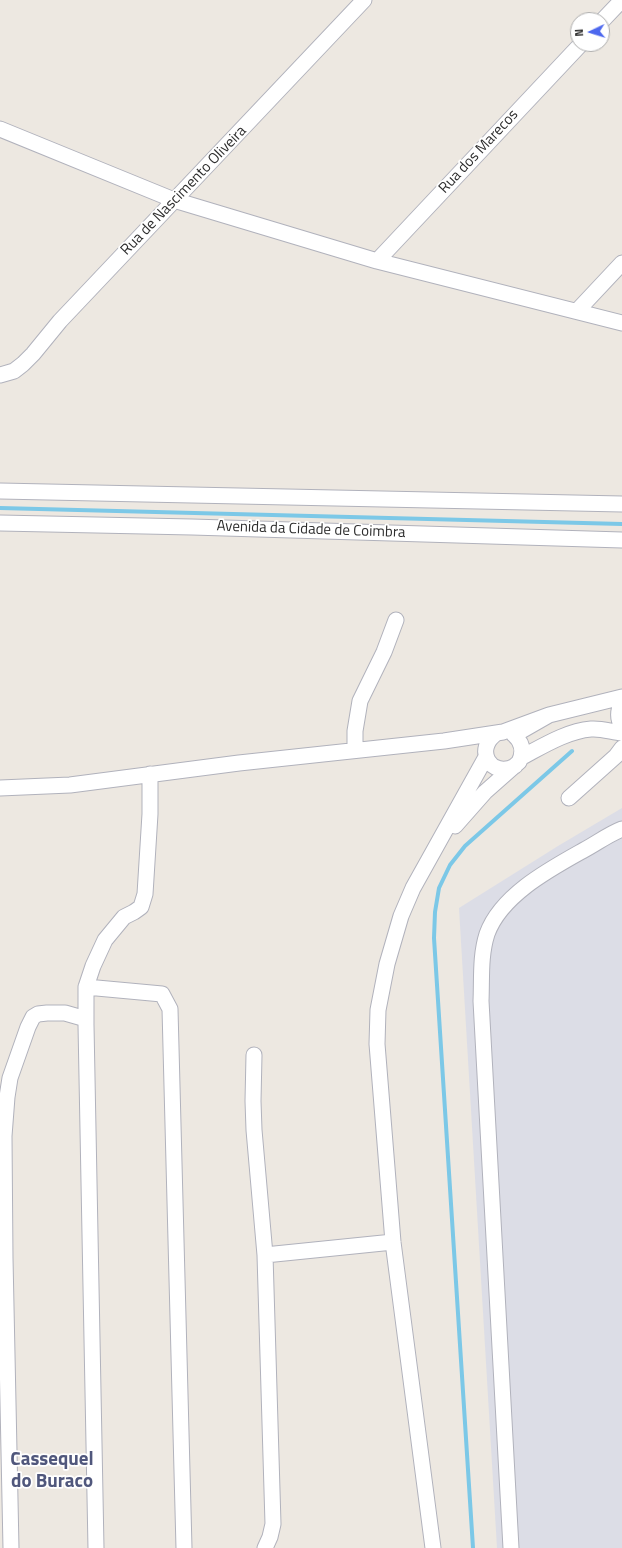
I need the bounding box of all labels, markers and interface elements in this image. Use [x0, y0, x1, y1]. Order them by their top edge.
north arrow [570, 12, 610, 52]
text: N [571, 28, 587, 37]
street label: Rua dos Marecos [436, 106, 522, 198]
street label: Rua de Nascimento Oliveira [117, 122, 251, 260]
street label: Avenida da Cidade de Coimbra [216, 518, 406, 542]
district label: Cassequel do Buraco [10, 1449, 94, 1493]

